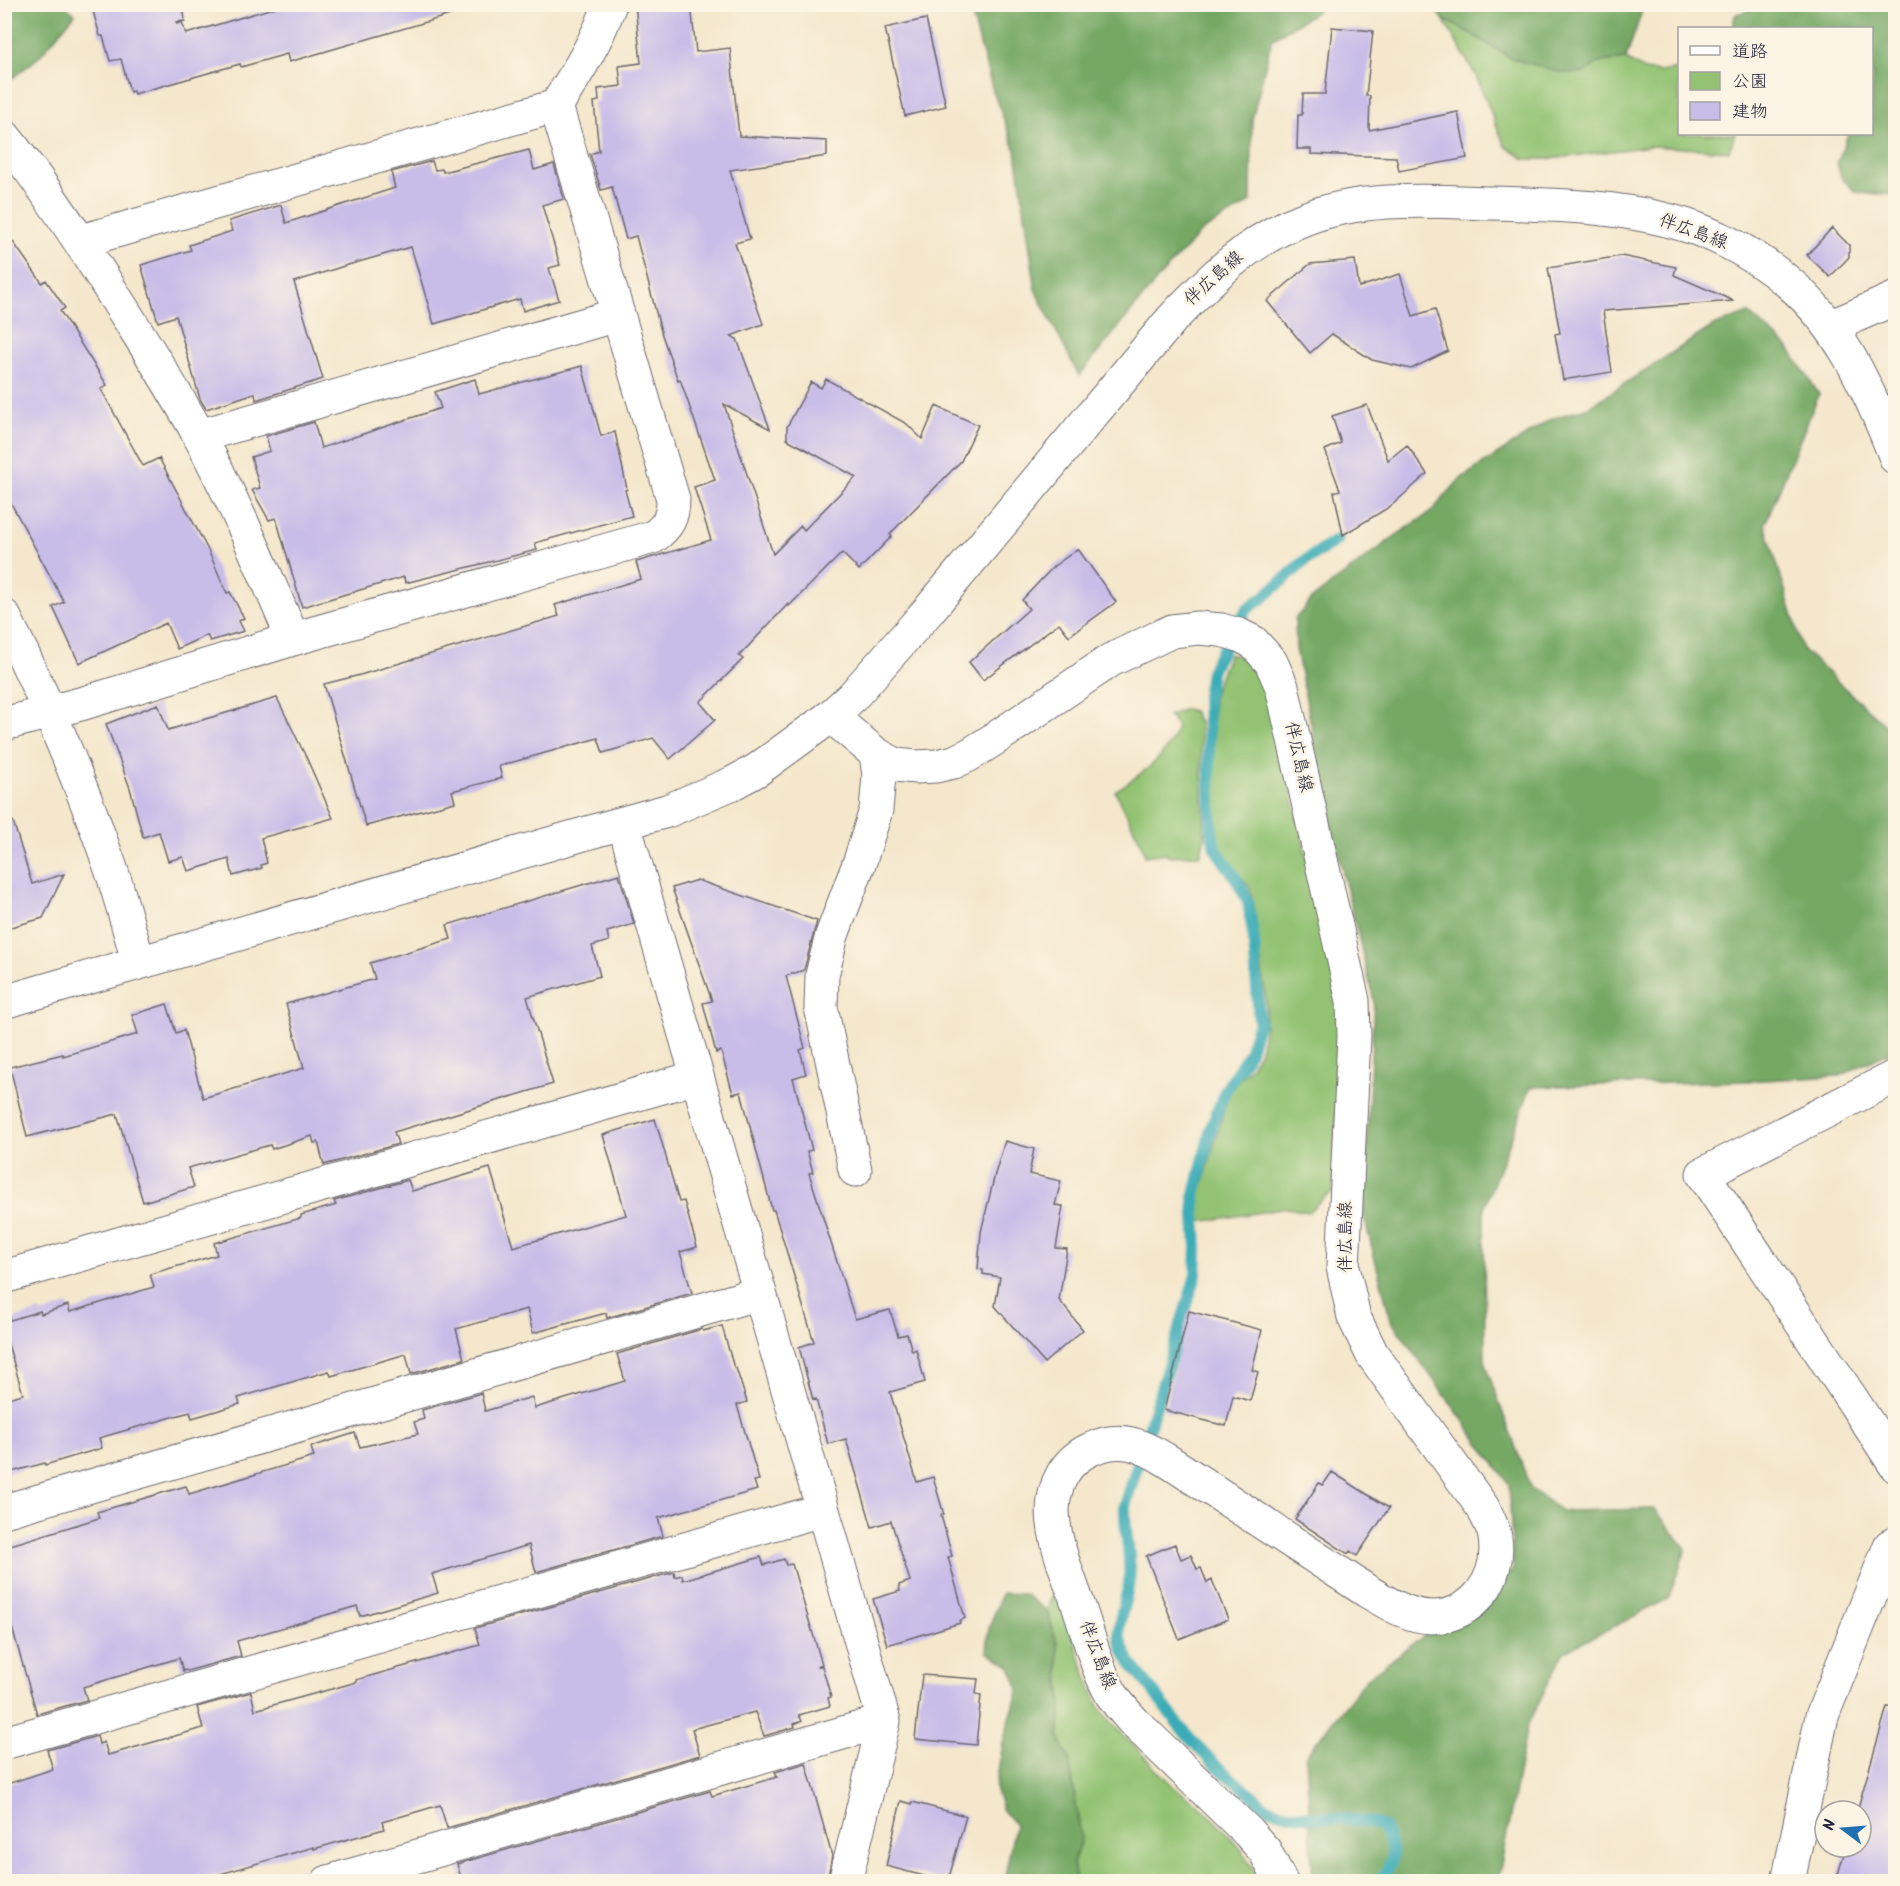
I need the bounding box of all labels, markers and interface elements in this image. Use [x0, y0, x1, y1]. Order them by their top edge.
legend [1678, 27, 1873, 135]
text: 道路 [1732, 38, 1768, 67]
text: 公園 [1732, 68, 1768, 97]
text: 建物 [1732, 98, 1768, 127]
street label: 伴広島線 [1654, 206, 1732, 258]
street label: 伴広島線 [1178, 244, 1250, 314]
street label: 伴広島線 [1276, 719, 1320, 795]
street label: 伴広島線 [1332, 1201, 1361, 1273]
street label: 伴広島線 [1071, 1616, 1123, 1694]
north arrow [1813, 1799, 1873, 1859]
text: N [1817, 1817, 1843, 1834]

